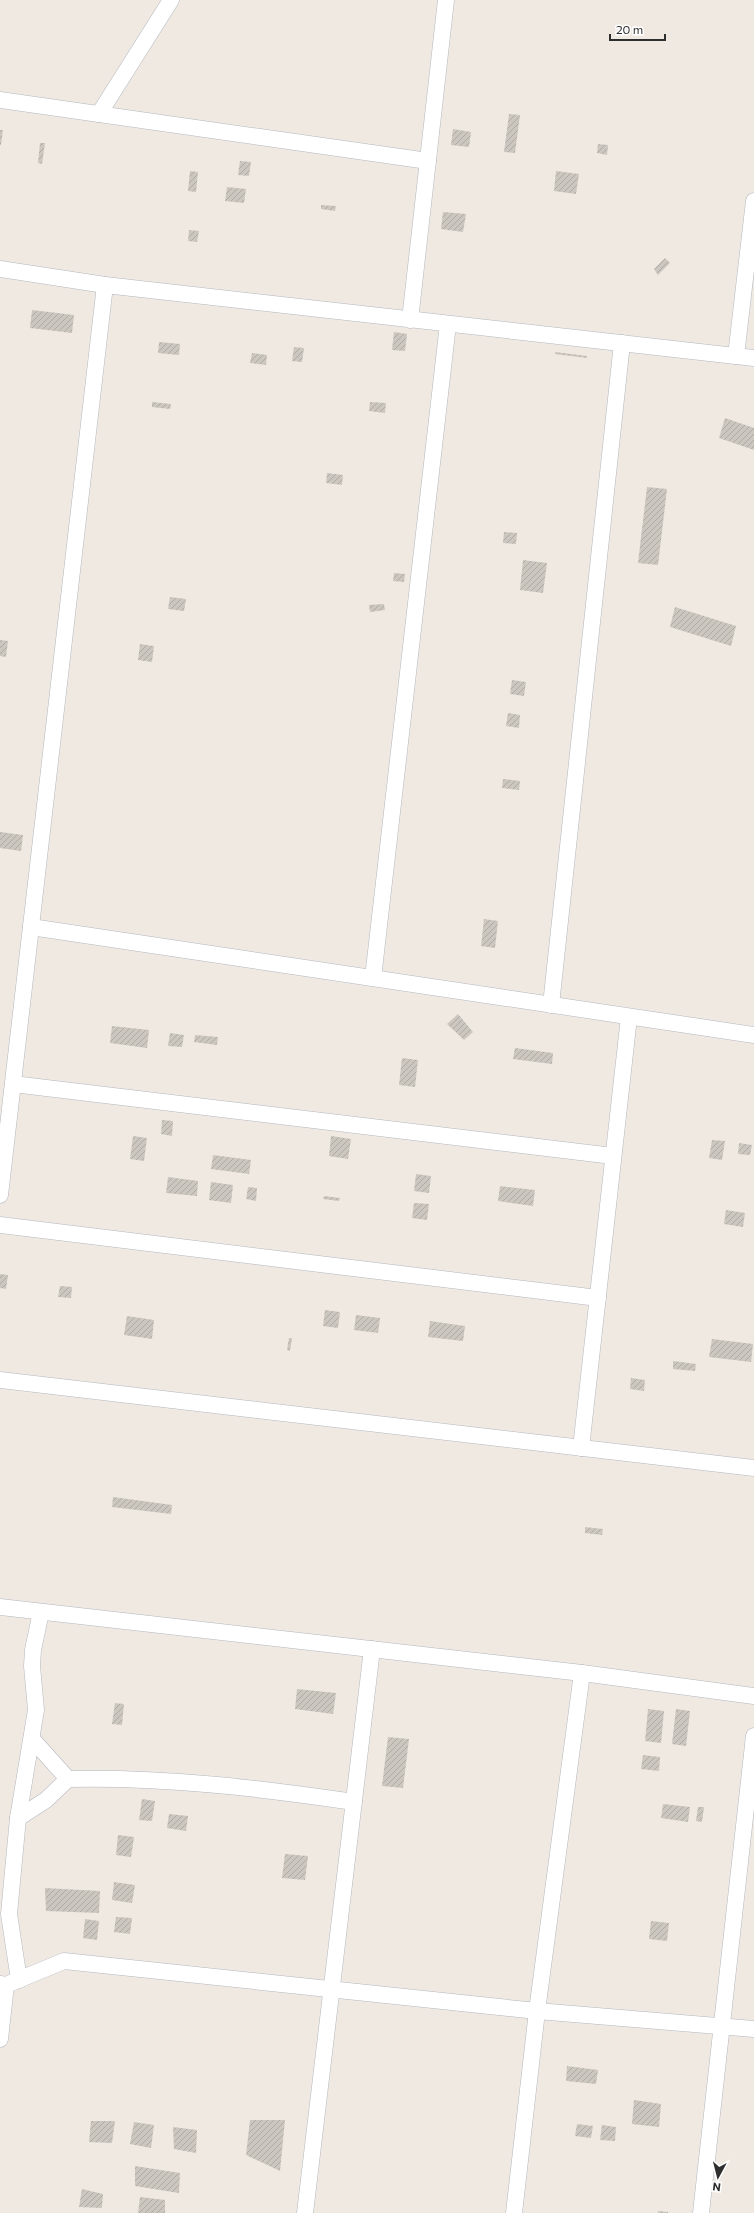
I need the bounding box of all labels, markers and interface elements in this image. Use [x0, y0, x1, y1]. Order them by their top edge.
scale bar [610, 16, 665, 42]
text: 20 m [616, 22, 643, 36]
north arrow [698, 2157, 738, 2197]
text: N [712, 2180, 722, 2194]

